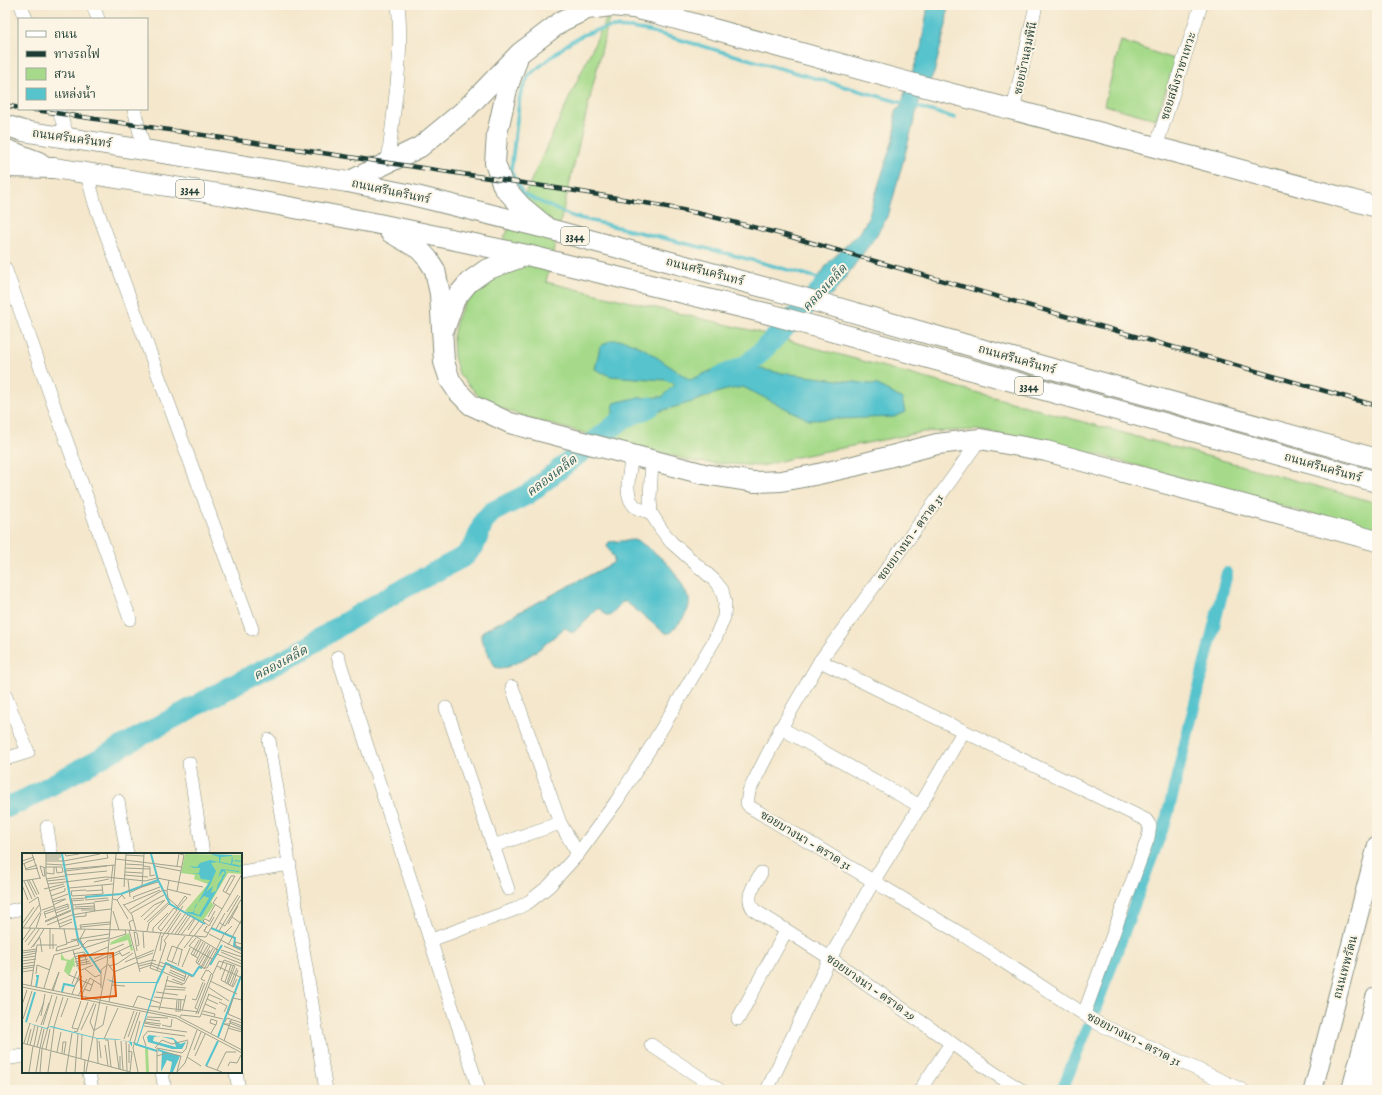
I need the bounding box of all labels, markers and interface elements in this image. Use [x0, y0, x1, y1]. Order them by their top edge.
legend [18, 18, 148, 110]
street label: ซอยบ้านลุมพินี [1010, 20, 1041, 96]
text: ถนน [54, 27, 77, 42]
street label: ซอยสมิงราชาเทวะ [1157, 30, 1200, 122]
text: ทางรถไฟ [54, 45, 100, 62]
text: สวน [54, 67, 76, 82]
text: แหล่งน้ำ [54, 85, 96, 102]
street label: ถนนศรีนครินทร์ [31, 125, 113, 152]
street label: ถนนศรีนครินทร์ [350, 176, 432, 207]
road number: 3344 [176, 180, 204, 198]
road number: 3344 [561, 227, 589, 245]
street label: ถนนศรีนครินทร์ [664, 254, 746, 289]
water label: คลองเคล็ด [799, 260, 852, 315]
street label: ถนนศรีนครินทร์ [976, 341, 1058, 378]
road number: 3344 [1015, 377, 1043, 395]
street label: ถนนศรีนครินทร์ [1282, 449, 1364, 486]
water label: คลองเคล็ด [523, 451, 581, 501]
street label: ซอยบางนา - ตราด 31 [874, 491, 947, 584]
water label: คลองเคล็ด [251, 642, 311, 685]
street label: ซอยบางนา - ตราด 31 [757, 807, 854, 874]
inset map [22, 853, 242, 1073]
street label: ถนนเทพรัตน [1330, 934, 1361, 1001]
street label: ซอยบางนา - ตราด 29 [823, 951, 918, 1024]
street label: ซอยบางนา - ตราด 31 [1084, 1009, 1183, 1070]

